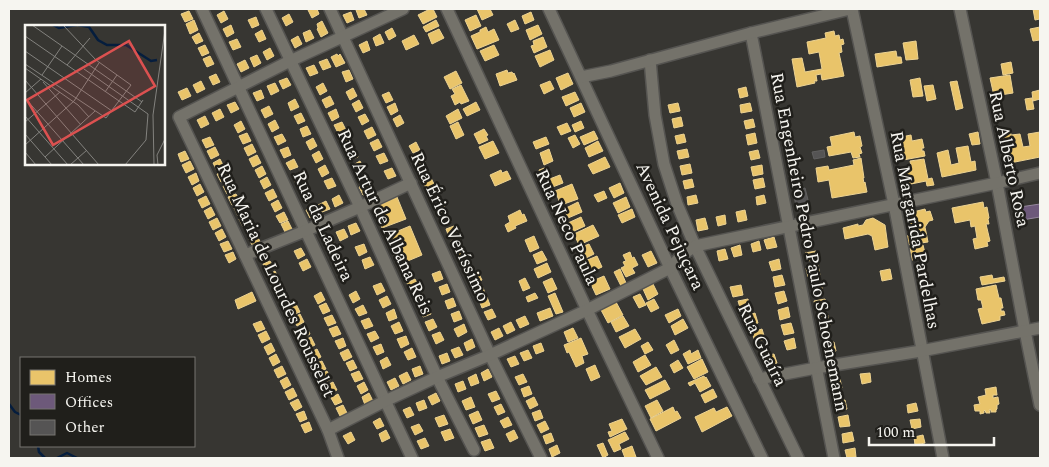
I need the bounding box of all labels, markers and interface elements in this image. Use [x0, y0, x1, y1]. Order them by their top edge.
inset map [25, 25, 165, 165]
street label: Rua Engenheiro Pedro Paulo Schoenemann [763, 70, 855, 414]
street label: Rua Alberto Rosa [981, 88, 1037, 230]
street label: Rua Artur de Albana Reis [330, 124, 440, 320]
street label: Rua Margarida Pardelhas [883, 129, 947, 331]
street label: Rua Érico Veríssimo [403, 148, 497, 306]
street label: Avenida Pejuçara [628, 157, 712, 295]
street label: Rua Maria de Lourdes Rousselet [210, 158, 342, 402]
street label: Rua Neco Paula [528, 164, 606, 290]
street label: Rua da Ladeira [286, 166, 361, 286]
street label: Rua Guaíra [730, 299, 794, 391]
legend [20, 357, 195, 447]
text: Homes [65, 366, 112, 389]
text: Offices [65, 391, 113, 414]
scale bar [869, 414, 994, 446]
text: Other [65, 416, 104, 439]
text: 100 m [876, 421, 915, 444]

